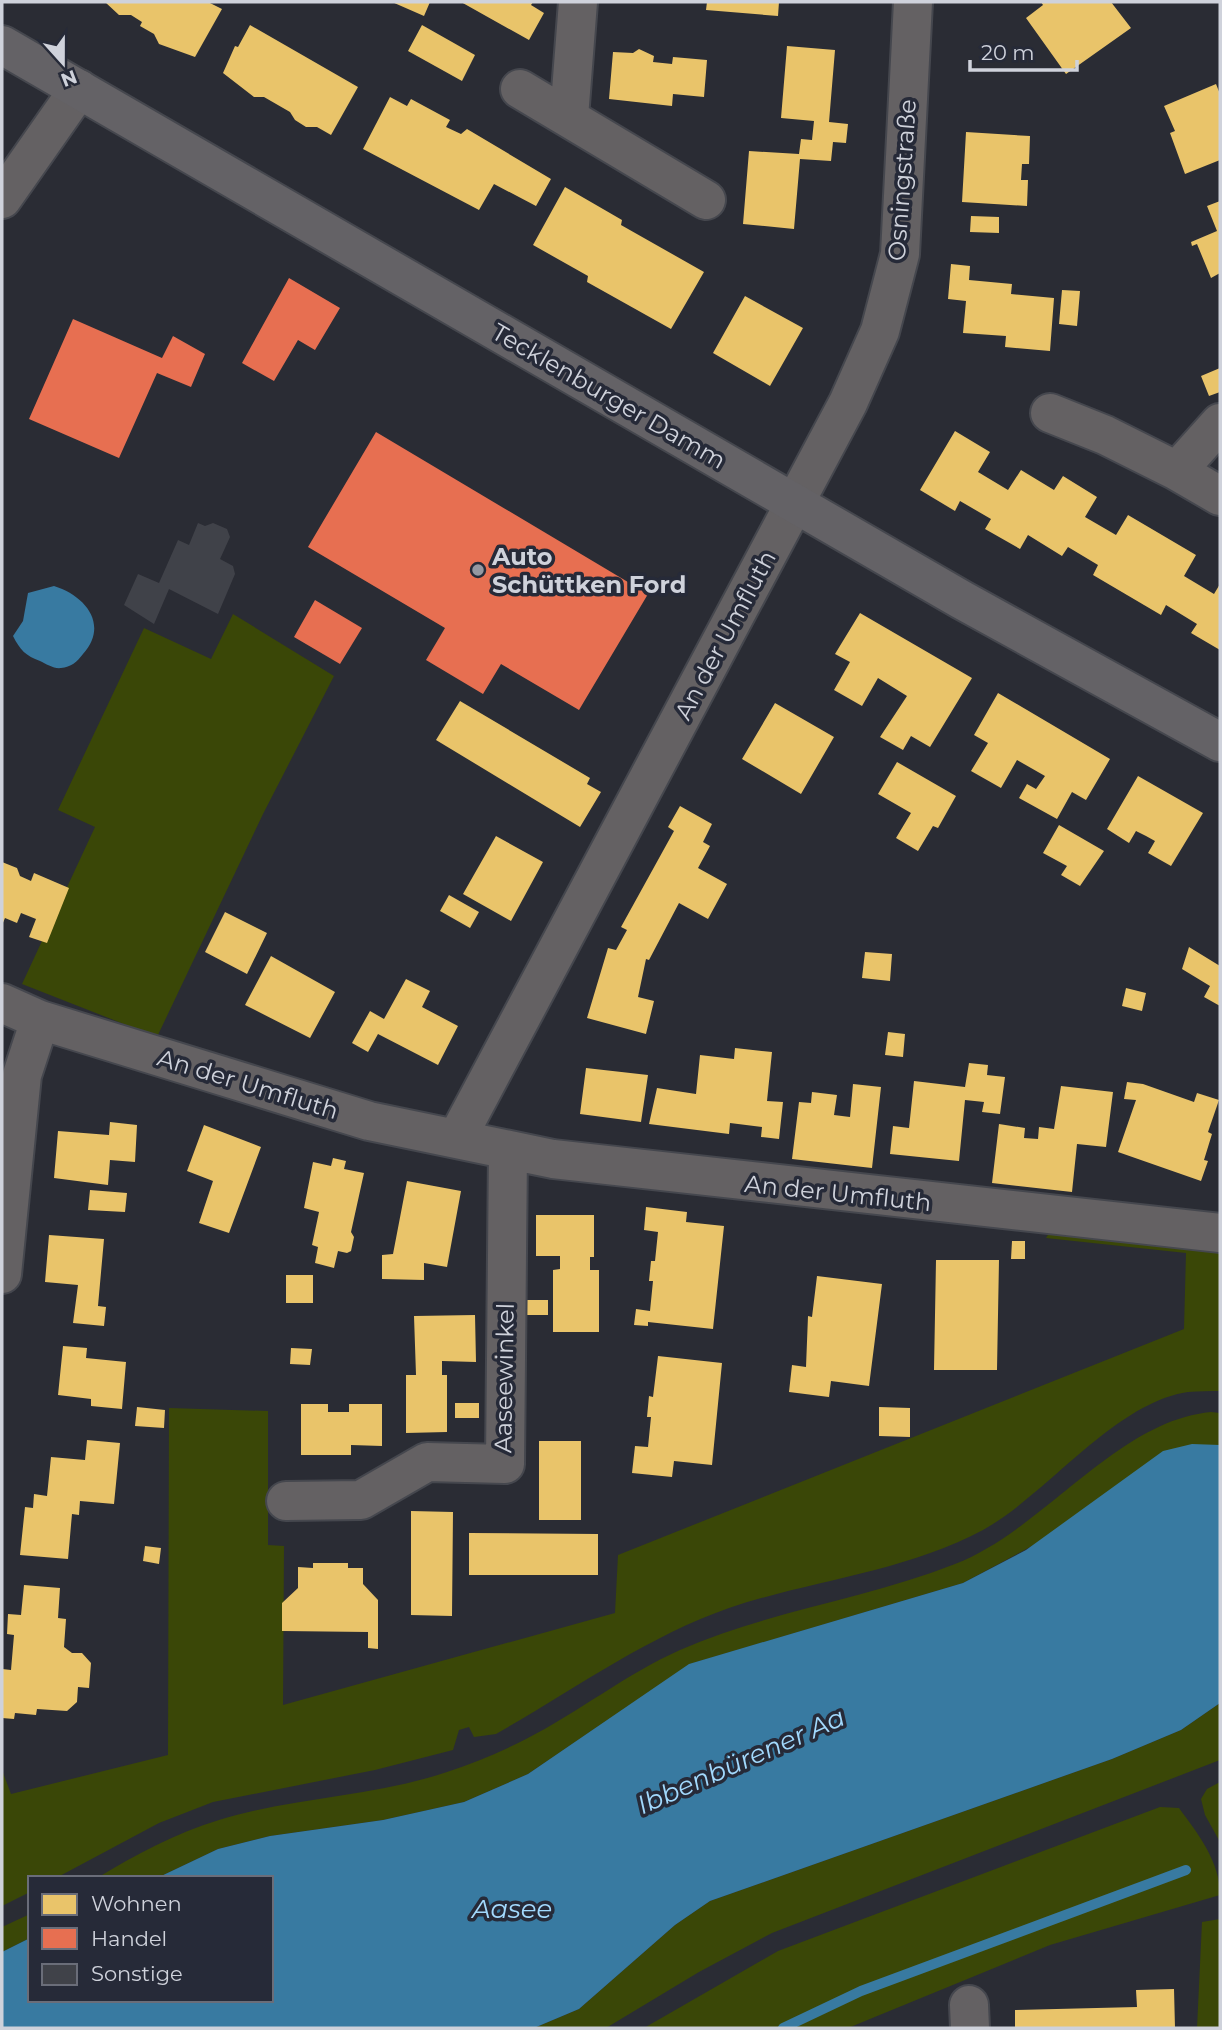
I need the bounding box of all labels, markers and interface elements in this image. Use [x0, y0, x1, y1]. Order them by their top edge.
north arrow [28, 28, 98, 98]
scale bar [970, 28, 1077, 72]
text: 20 m [981, 40, 1035, 65]
text: N [58, 65, 80, 92]
street label: Osningstraße [882, 98, 922, 262]
street label: Tecklenburger Damm [487, 317, 731, 475]
place label: Auto Schüttken Ford [491, 542, 686, 599]
street label: An der Umfluth [668, 545, 782, 725]
marker: Auto Schüttken Ford [470, 562, 486, 578]
street label: An der Umfluth [154, 1043, 342, 1125]
street label: An der Umfluth [743, 1169, 933, 1217]
street label: Aaseewinkel [488, 1303, 520, 1453]
water label: Ibbenbürener Aa [632, 1701, 850, 1821]
legend [28, 1876, 273, 2002]
text: Wohnen [91, 1891, 182, 1916]
water label: Aasee [470, 1893, 552, 1925]
text: Handel [91, 1926, 167, 1951]
text: Sonstige [91, 1961, 183, 1986]

